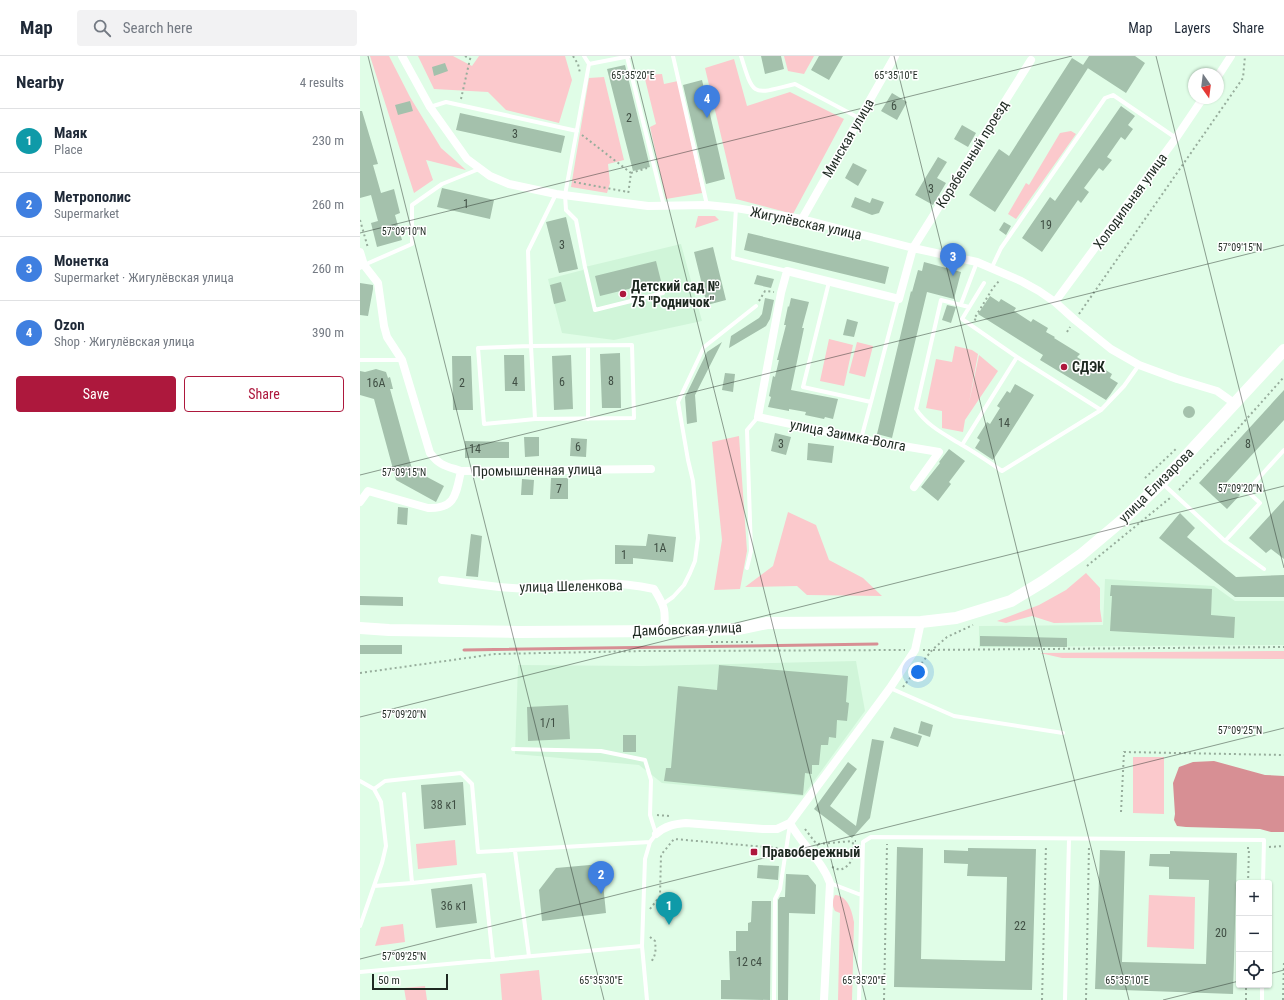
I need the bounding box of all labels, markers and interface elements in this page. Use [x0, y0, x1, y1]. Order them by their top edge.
search box [77, 10, 357, 46]
text: Map [20, 16, 53, 39]
icon: search [91, 17, 113, 39]
text: Search here [123, 19, 193, 37]
text: Map [1128, 20, 1152, 36]
text: Layers [1174, 20, 1211, 36]
text: Share [1233, 20, 1264, 36]
north arrow [1188, 68, 1224, 104]
text: 65°35'20"E [611, 70, 655, 81]
text: 65°35'10"E [874, 70, 918, 81]
text: Nearby [16, 72, 64, 92]
text: 4 results [300, 75, 344, 90]
pin: 4 [694, 85, 720, 118]
street label: Минская улица [819, 96, 877, 180]
street label: Корабельный проезд [932, 97, 1012, 211]
house number: 6 [891, 99, 897, 113]
house number: 2 [626, 111, 632, 125]
text: Маяк [54, 124, 87, 142]
house number: 3 [512, 127, 518, 141]
text: 1 [26, 133, 32, 148]
text: 230 m [312, 133, 344, 148]
text: Place [54, 142, 83, 157]
street label: Холодильная улица [1090, 150, 1170, 252]
house number: 3 [928, 182, 934, 196]
text: Метрополис [54, 188, 131, 206]
text: 2 [26, 197, 32, 212]
text: 260 m [312, 197, 344, 212]
house number: 1 [463, 197, 469, 211]
street label: Жигулёвская улица [749, 203, 863, 243]
text: Supermarket [54, 206, 119, 221]
house number: 19 [1040, 218, 1052, 232]
text: 57°09'10"N [382, 226, 426, 237]
house number: 3 [559, 238, 565, 252]
text: 57°09'15"N [1218, 242, 1262, 253]
pin: 3 [940, 243, 966, 276]
text: Монетка [54, 252, 109, 270]
text: 3 [26, 261, 32, 276]
text: 260 m [312, 261, 344, 276]
text: Supermarket · Жигулёвская улица [54, 270, 234, 285]
place label: Детский сад № 75 "Родничок" [631, 278, 720, 310]
marker: Детский сад № 75 "Родничок" [618, 289, 628, 299]
text: Ozon [54, 316, 85, 334]
text: 4 [26, 325, 32, 340]
text: 390 m [312, 325, 344, 340]
text: Shop · Жигулёвская улица [54, 334, 194, 349]
place label: СДЭК [1072, 359, 1105, 375]
marker: СДЭК [1059, 362, 1069, 372]
house number: 8 [608, 374, 614, 388]
house number: 4 [512, 375, 518, 389]
house number: 6 [559, 375, 565, 389]
button: Save [16, 376, 176, 412]
button: Share [184, 376, 344, 412]
house number: 16А [367, 376, 385, 390]
house number: 2 [459, 376, 465, 390]
street label: улица Заимка-Волга [789, 416, 907, 454]
house number: 14 [998, 416, 1010, 430]
house number: 3 [778, 437, 784, 451]
house number: 8 [1245, 437, 1251, 451]
house number: 6 [575, 440, 581, 454]
house number: 14 [469, 442, 481, 456]
street label: улица Елизарова [1115, 444, 1197, 526]
street label: Промышленная улица [472, 461, 602, 479]
text: 57°09'15"N [382, 467, 426, 478]
house number: 7 [556, 482, 562, 496]
text: 57°09'20"N [1218, 483, 1262, 494]
house number: 1А [654, 541, 667, 555]
house number: 1 [621, 548, 627, 562]
street label: улица Шеленкова [519, 577, 623, 595]
street label: Дамбовская улица [632, 619, 742, 639]
your location [908, 662, 928, 682]
text: 57°09'20"N [382, 709, 426, 720]
house number: 1/1 [540, 716, 556, 730]
text: 57°09'25"N [1218, 725, 1262, 736]
house number: 38 к1 [431, 798, 457, 812]
place label: Правобережный [762, 844, 860, 860]
marker: Правобережный [749, 847, 759, 857]
pin: 2 [588, 861, 614, 894]
map controls [1236, 880, 1272, 988]
button: + [1236, 880, 1272, 916]
pin: 1 [656, 892, 682, 925]
house number: 36 к1 [441, 899, 467, 913]
button: − [1236, 916, 1272, 952]
house number: 22 [1014, 919, 1026, 933]
house number: 20 [1215, 926, 1227, 940]
text: 57°09'25"N [382, 951, 426, 962]
button: locate [1236, 952, 1272, 988]
house number: 12 с4 [736, 955, 762, 969]
scale bar [372, 972, 448, 991]
text: 50 m [378, 974, 400, 987]
text: 65°35'30"E [579, 975, 623, 986]
text: 65°35'20"E [842, 975, 886, 986]
text: 65°35'10"E [1105, 975, 1149, 986]

